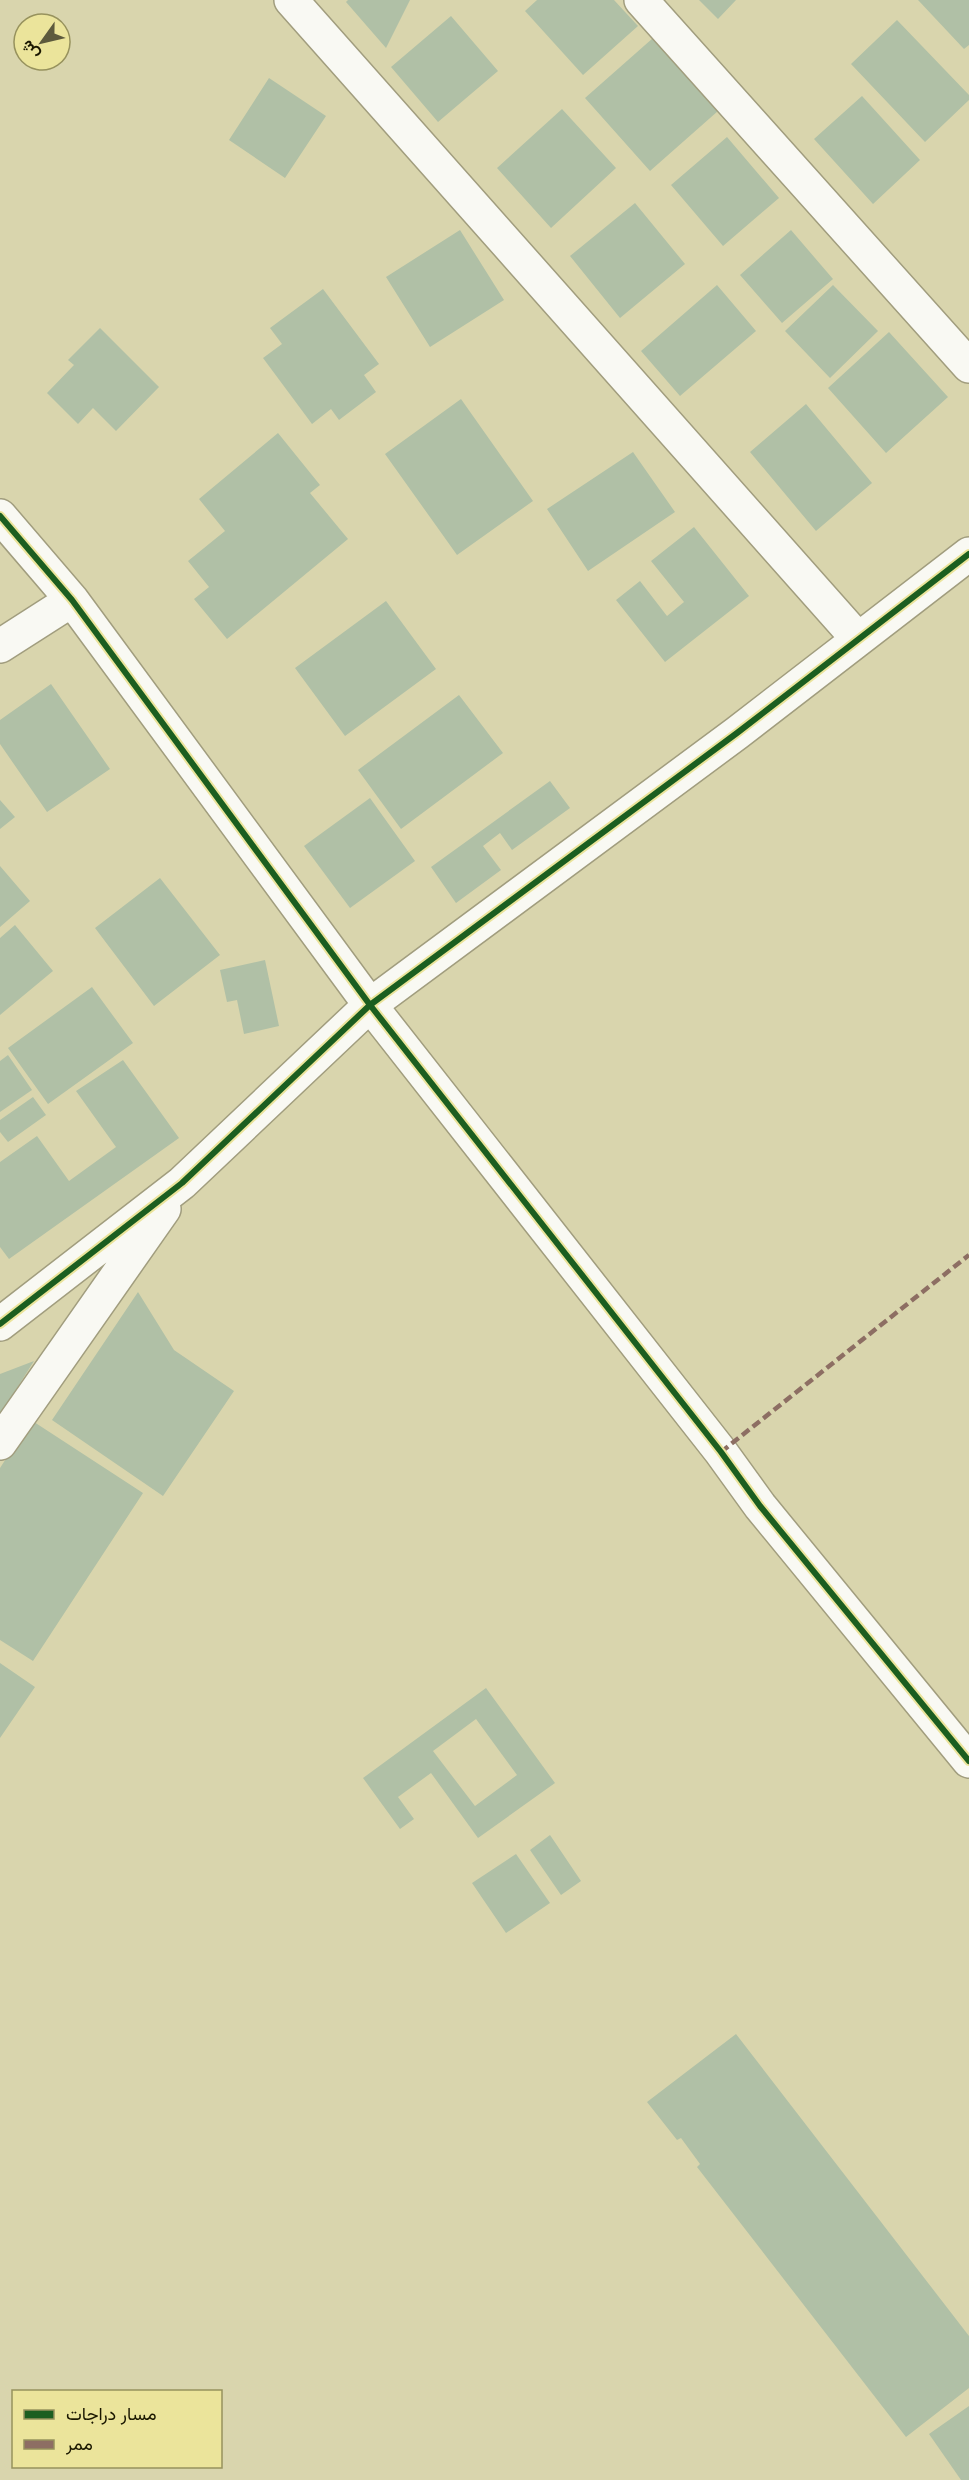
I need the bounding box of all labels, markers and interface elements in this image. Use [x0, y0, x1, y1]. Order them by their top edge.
north arrow [12, 12, 72, 72]
text: ش [17, 37, 43, 63]
legend [12, 2390, 222, 2468]
text: مسار دراجات [66, 2403, 157, 2425]
text: ممر [65, 2433, 93, 2455]

